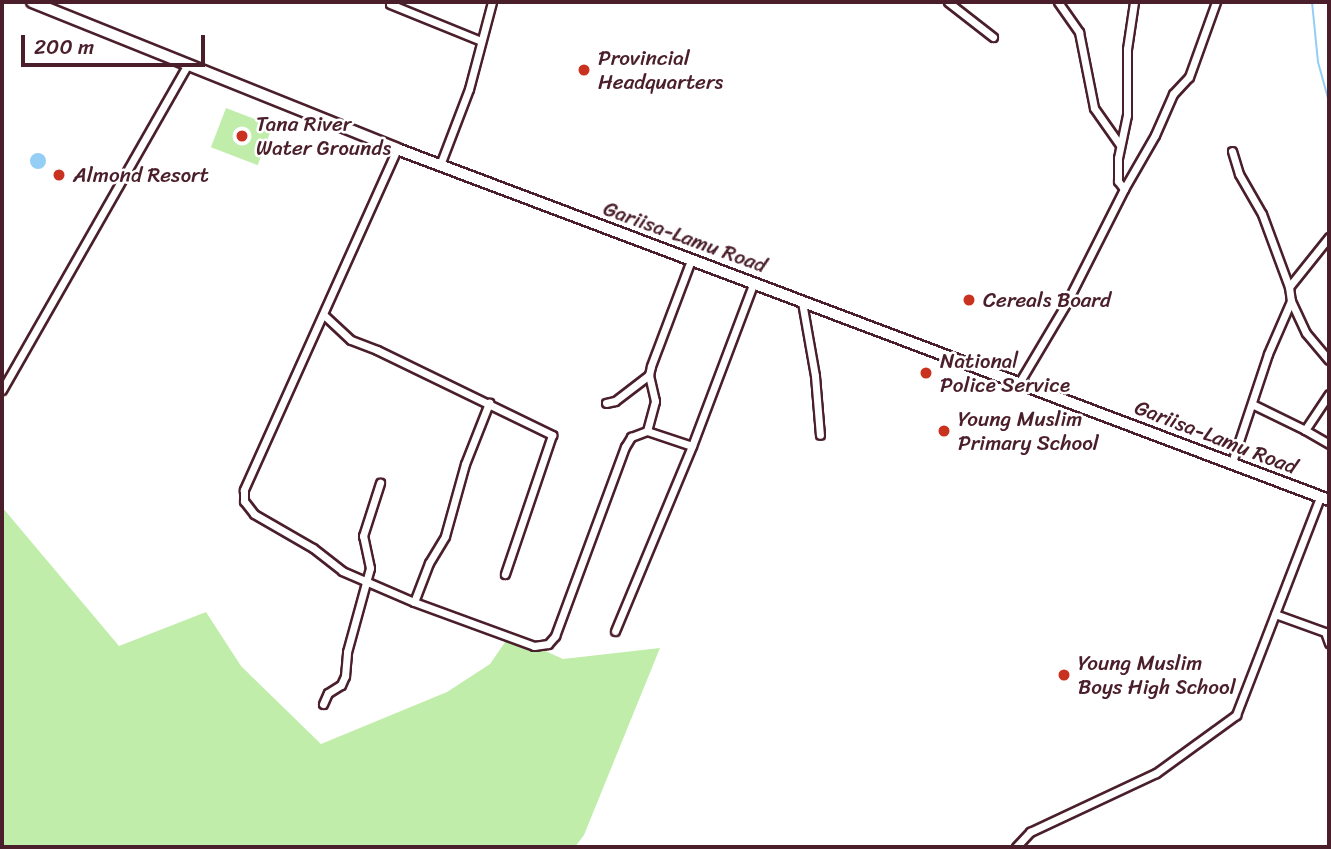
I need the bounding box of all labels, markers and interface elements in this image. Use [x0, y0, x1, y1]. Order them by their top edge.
scale bar [24, 21, 208, 65]
text: 200 m [34, 28, 94, 66]
place label: Provincial Headquarters [598, 45, 723, 95]
marker: Provincial Headquarters [576, 62, 592, 78]
place label: Tana River Water Grounds [256, 111, 392, 161]
marker: Tana River Water Grounds [234, 128, 250, 144]
place label: Almond Resort [73, 162, 208, 188]
marker: Almond Resort [51, 167, 67, 183]
street label: Gariisa-Lamu Road [600, 196, 770, 278]
place label: Cereals Board [983, 287, 1111, 313]
marker: Cereals Board [961, 292, 977, 308]
place label: National Police Service [940, 348, 1070, 398]
marker: National Police Service [918, 365, 934, 381]
street label: Gariisa-Lamu Road [1131, 394, 1301, 480]
place label: Young Muslim Primary School [958, 406, 1099, 456]
marker: Young Muslim Primary School [936, 423, 952, 439]
place label: Young Muslim Boys High School [1078, 650, 1238, 700]
marker: Young Muslim Boys High School [1056, 667, 1072, 683]

